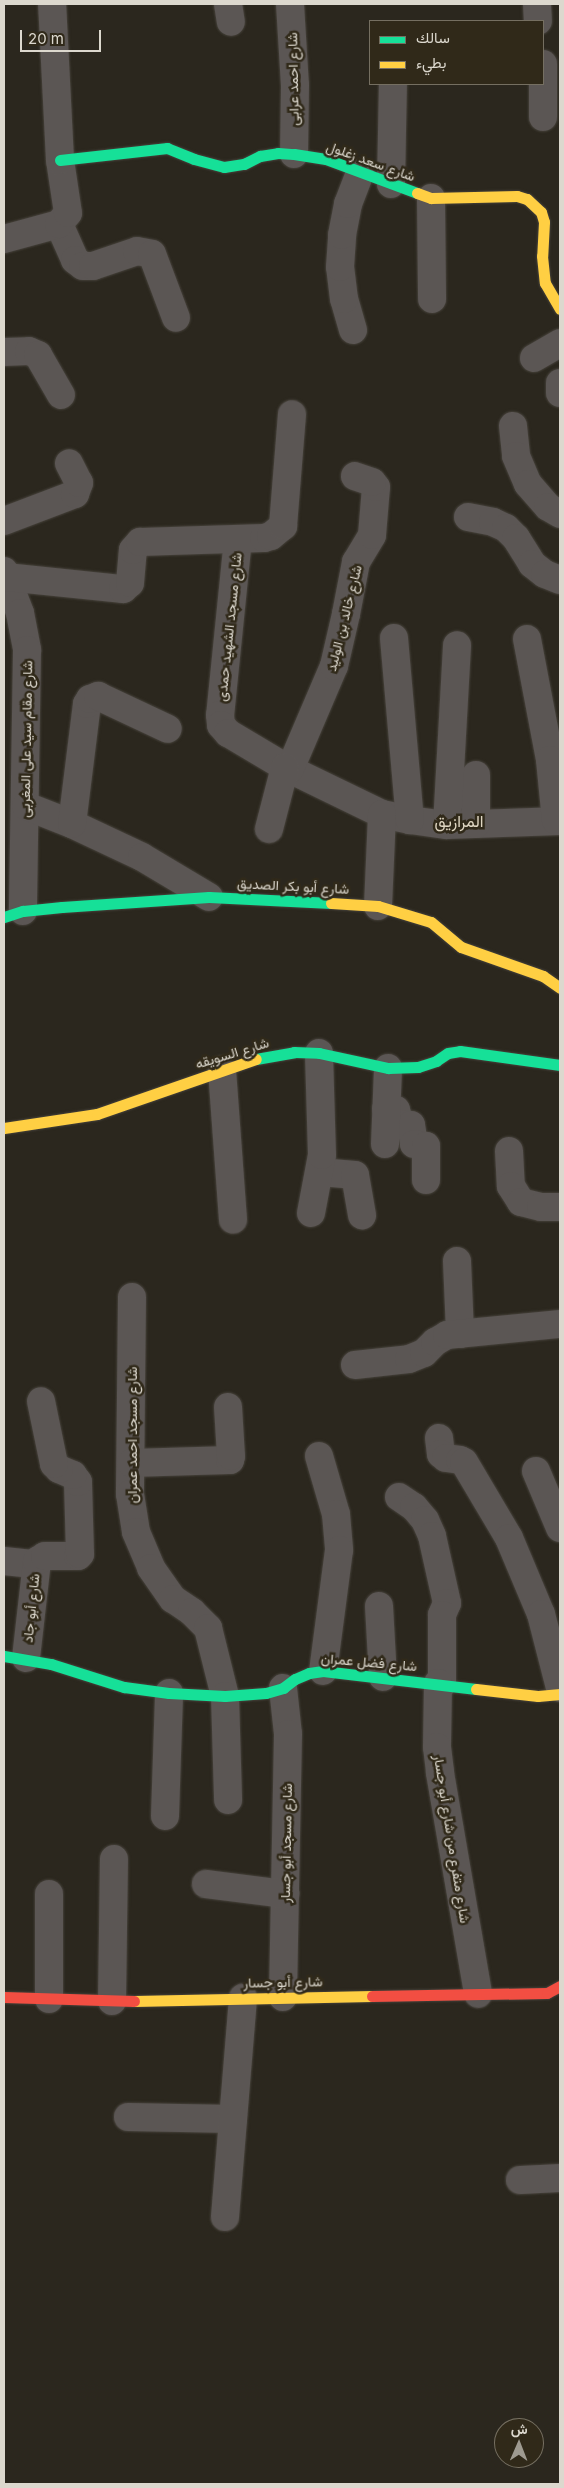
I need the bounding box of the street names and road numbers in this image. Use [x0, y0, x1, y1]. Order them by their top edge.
street label: شارع احمد عرابى [284, 32, 302, 126]
street label: شارع سعد زغلول [324, 137, 418, 185]
street label: شارع مسجد الشهيد حمدى [213, 552, 245, 702]
street label: شارع خالد بن الوليد [323, 563, 365, 673]
street label: شارع مقام سيد على المغربى [16, 660, 36, 818]
street label: شارع أبو بكر الصديق [237, 875, 349, 897]
street label: شارع السويقه [193, 1034, 271, 1072]
street label: شارع مسجد احمد عمران [124, 1367, 140, 1503]
street label: شارع أبو جاد [19, 1573, 43, 1643]
street label: شارع فضل عمران [320, 1649, 418, 1675]
street label: شارع متفرع من شارع أبو جسار [430, 1754, 474, 1924]
street label: شارع مسجد أبو جسار [277, 1783, 295, 1903]
street label: شارع أبو جسار [243, 1973, 323, 1991]

